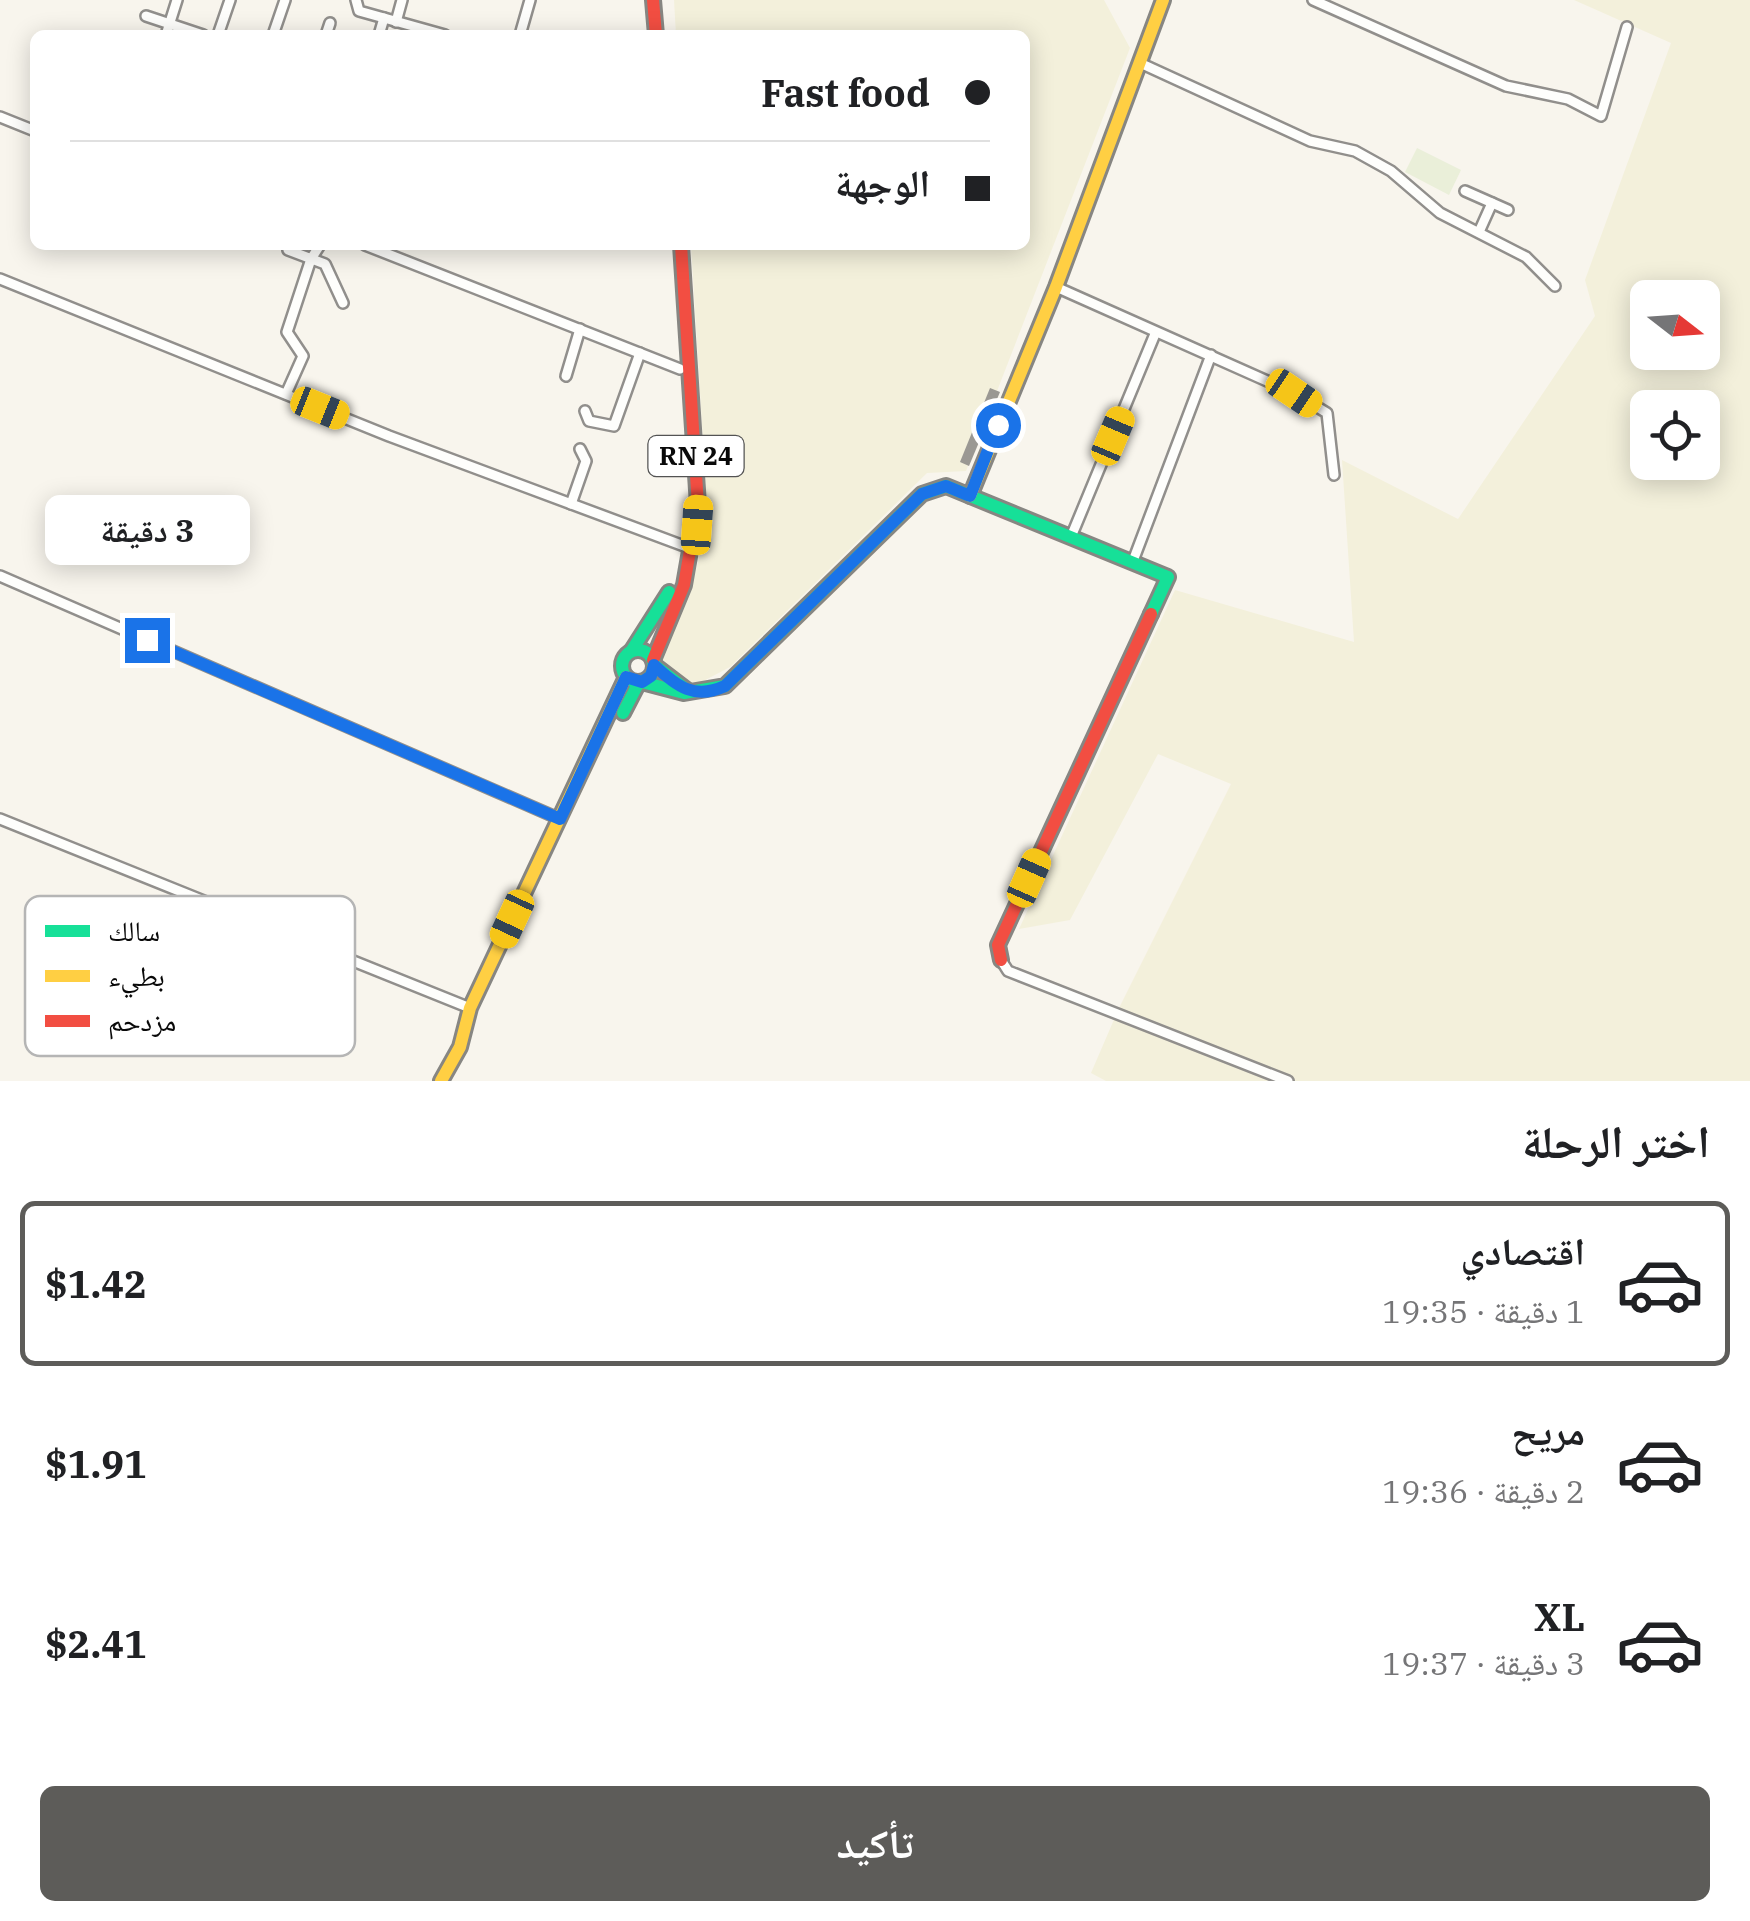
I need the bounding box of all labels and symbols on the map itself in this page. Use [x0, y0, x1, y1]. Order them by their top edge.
north arrow [1630, 280, 1720, 370]
car [1261, 364, 1327, 422]
car [287, 383, 353, 433]
route start [976, 403, 1021, 448]
car [1087, 403, 1139, 469]
road number: RN 24 [648, 436, 744, 476]
car [680, 494, 714, 556]
callout: 3 دقيقة [44, 495, 250, 565]
route end [125, 618, 170, 663]
car [1003, 844, 1055, 912]
car [486, 885, 538, 953]
legend [25, 896, 355, 1056]
text: سالك [108, 912, 160, 949]
text: بطيء [108, 957, 165, 999]
text: مزدحم [108, 1002, 176, 1040]

